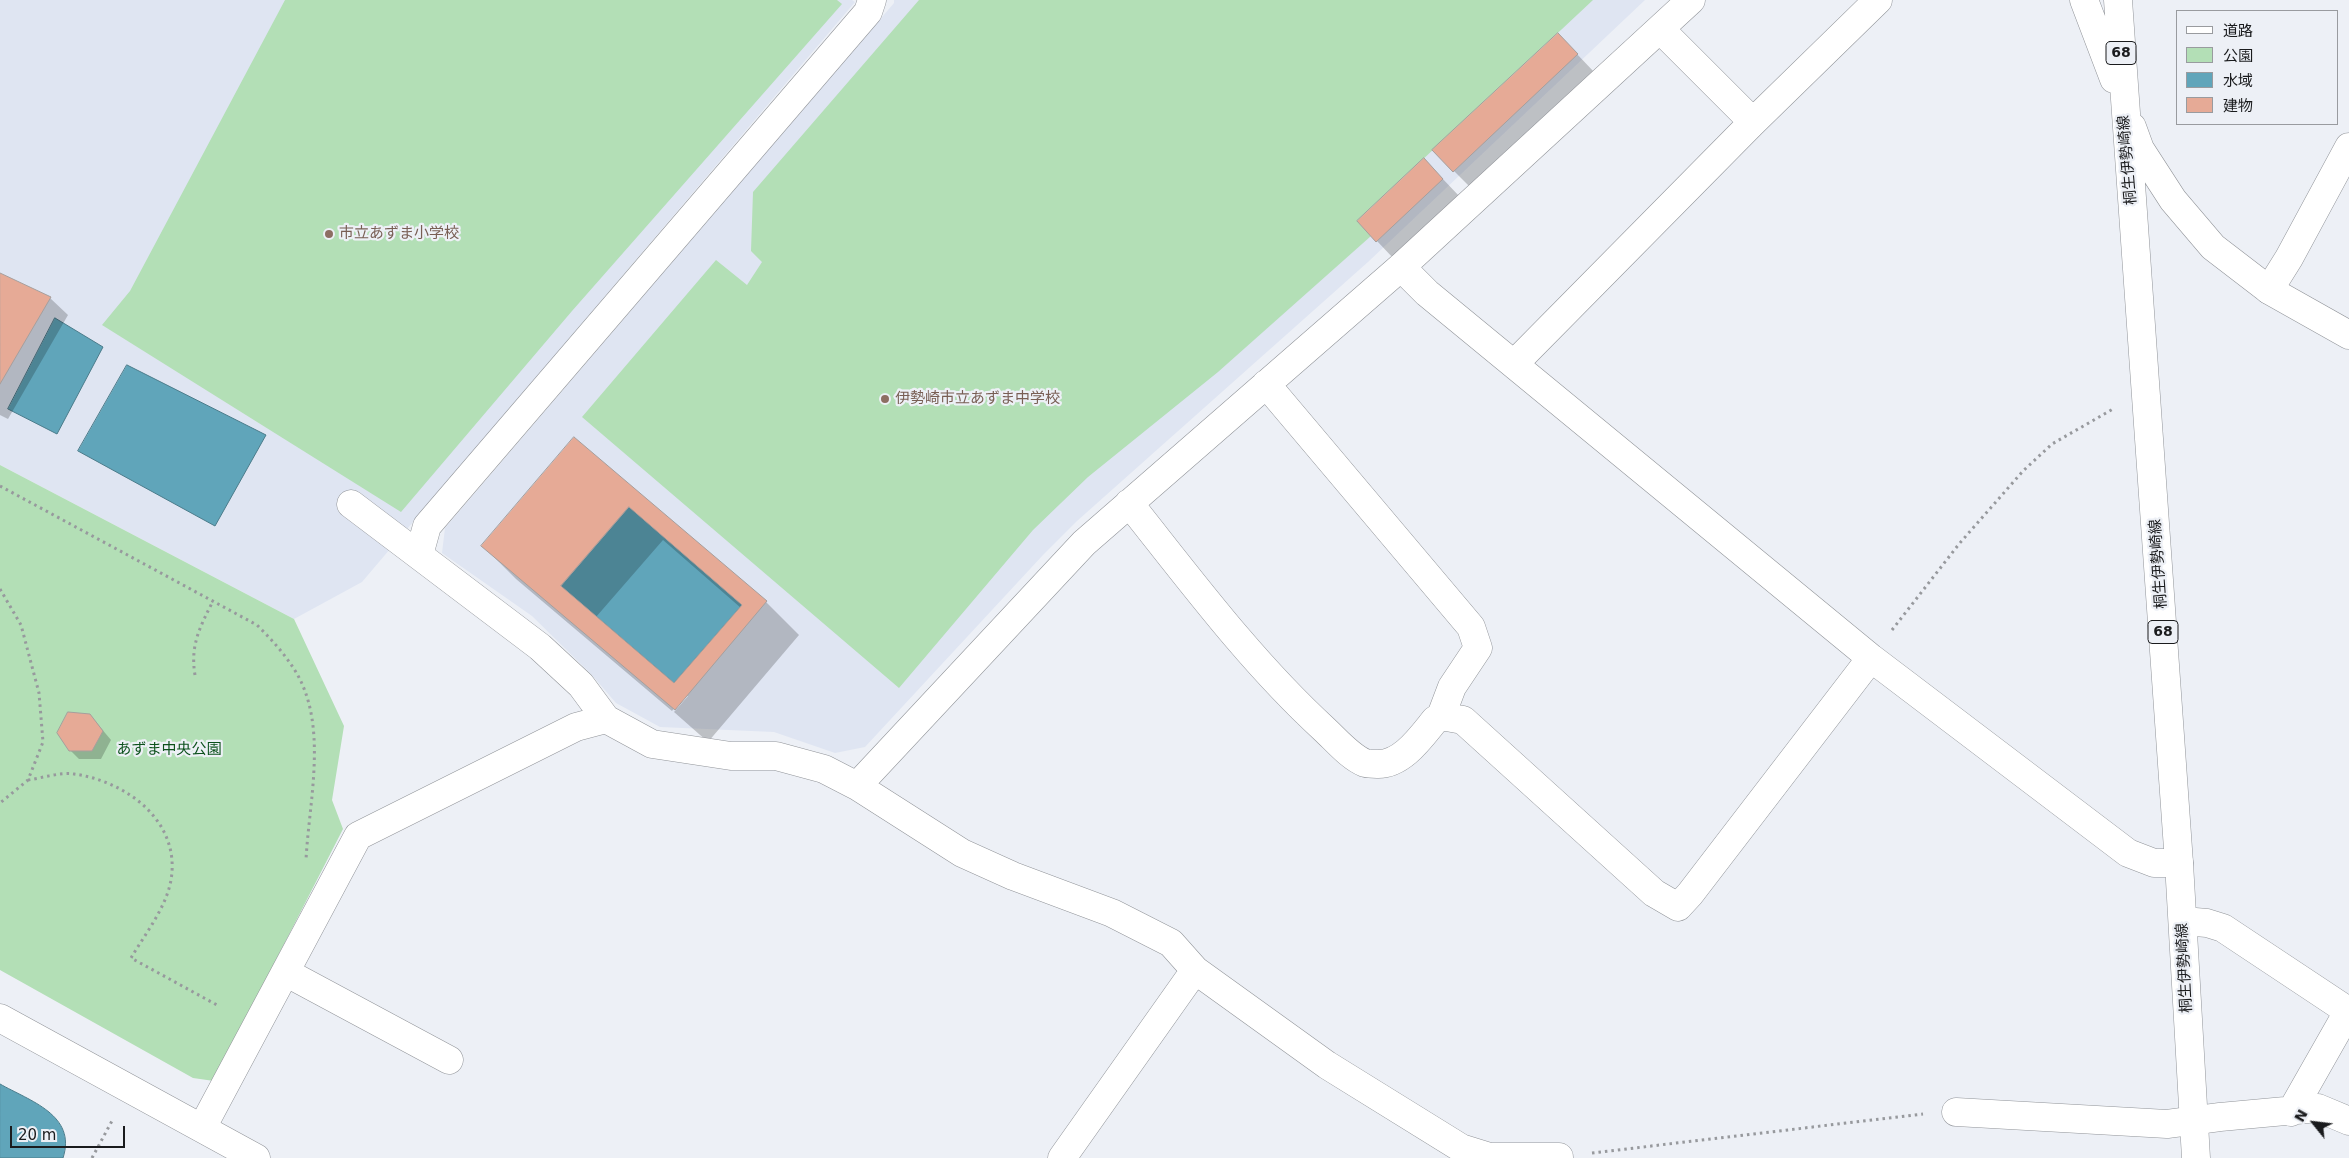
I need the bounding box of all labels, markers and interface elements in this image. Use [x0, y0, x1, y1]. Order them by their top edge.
legend [2176, 10, 2339, 125]
text: 道路 [2223, 22, 2253, 40]
road number: 68 [2106, 42, 2136, 64]
text: 公園 [2223, 47, 2253, 65]
text: 水域 [2223, 72, 2253, 90]
text: 建物 [2223, 97, 2253, 115]
street label: 桐生伊勢崎線 [2115, 114, 2141, 206]
place label: 市立あずま小学校 [339, 225, 459, 243]
marker: 市立あずま小学校 [323, 228, 335, 240]
place label: 伊勢崎市立あずま中学校 [895, 390, 1060, 408]
marker: 伊勢崎市立あずま中学校 [879, 393, 891, 405]
street label: 桐生伊勢崎線 [2147, 518, 2171, 610]
road number: 68 [2148, 620, 2178, 644]
park label: あずま中央公園 [117, 741, 221, 759]
street label: 桐生伊勢崎線 [2174, 923, 2196, 1013]
north arrow [2289, 1098, 2339, 1148]
text: N [2291, 1107, 2311, 1125]
scale bar [12, 1116, 128, 1148]
text: 20 m [18, 1126, 56, 1144]

